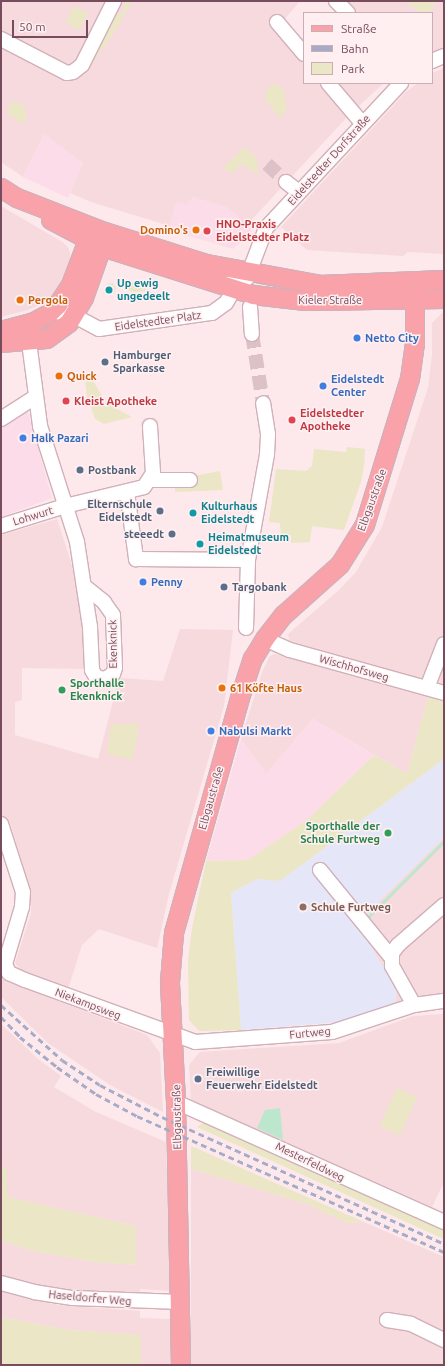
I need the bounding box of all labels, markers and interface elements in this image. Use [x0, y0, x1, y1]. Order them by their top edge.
scale bar [14, 12, 90, 38]
legend [303, 12, 433, 84]
text: 50 m [19, 20, 46, 33]
text: Straße [341, 22, 377, 35]
text: Bahn [341, 42, 369, 55]
text: Park [341, 62, 365, 75]
street label: Eidelstedter Dorfstraße [285, 112, 373, 208]
place label: HNO-Praxis Eidelstedter Platz [216, 218, 309, 244]
place label: Domino's [140, 223, 188, 237]
marker: Domino's [191, 225, 201, 235]
marker: HNO-Praxis Eidelstedter Platz [201, 225, 213, 237]
place label: Up ewig ungedeelt [117, 277, 170, 303]
marker: Up ewig ungedeelt [104, 285, 114, 295]
place label: Pergola [28, 293, 68, 307]
street label: Kieler Straße [298, 293, 362, 307]
marker: Pergola [15, 295, 25, 305]
street label: Eidelstedter Platz [114, 308, 202, 334]
place label: Netto City [365, 331, 419, 345]
marker: Netto City [352, 333, 362, 343]
place label: Hamburger Sparkasse [113, 349, 171, 375]
marker: Hamburger Sparkasse [100, 357, 110, 367]
place label: Quick [67, 369, 97, 383]
marker: Quick [54, 371, 64, 381]
place label: Eidelstedt Center [331, 373, 384, 399]
marker: Eidelstedt Center [318, 381, 328, 391]
place label: Kleist Apotheke [74, 394, 157, 408]
marker: Kleist Apotheke [61, 396, 71, 406]
place label: Eidelstedter Apotheke [300, 407, 364, 433]
marker: Eidelstedter Apotheke [287, 415, 297, 425]
place label: Halk Pazari [31, 431, 89, 445]
marker: Halk Pazari [18, 433, 28, 443]
place label: Postbank [88, 463, 137, 477]
marker: Postbank [75, 465, 85, 475]
street label: Elbgaustraße [355, 467, 389, 533]
place label: Elternschule Eidelstedt [87, 498, 152, 524]
place label: Kulturhaus Eidelstedt [201, 500, 258, 526]
street label: Lohwurt [11, 504, 55, 528]
marker: Elternschule Eidelstedt [155, 506, 165, 516]
marker: Kulturhaus Eidelstedt [188, 508, 198, 518]
place label: steeedt [124, 527, 164, 541]
marker: steeedt [167, 529, 177, 539]
place label: Heimatmuseum Eidelstedt [208, 531, 289, 557]
marker: Heimatmuseum Eidelstedt [195, 539, 205, 549]
place label: Penny [151, 575, 183, 589]
marker: Penny [138, 577, 148, 587]
place label: Targobank [232, 580, 287, 594]
marker: Targobank [219, 582, 229, 592]
street label: Ekenknick [106, 619, 120, 669]
street label: Wischhofsweg [318, 652, 390, 684]
place label: Sporthalle Ekenknick [70, 677, 124, 703]
place label: 61 Köfte Haus [230, 681, 302, 695]
marker: 61 Köfte Haus [217, 683, 227, 693]
marker: Sporthalle Ekenknick [57, 685, 67, 695]
place label: Nabulsi Markt [219, 724, 292, 738]
marker: Nabulsi Markt [206, 726, 216, 736]
street label: Elbgaustraße [196, 765, 226, 831]
place label: Sporthalle der Schule Furtweg [300, 820, 380, 846]
marker: Sporthalle der Schule Furtweg [383, 828, 393, 838]
place label: Schule Furtweg [311, 900, 391, 914]
marker: Schule Furtweg [298, 902, 308, 912]
street label: Niekampsweg [53, 985, 123, 1023]
street label: Furtweg [289, 1024, 331, 1042]
place label: Freiwillige Feuerwehr Eidelstedt [206, 1066, 318, 1092]
marker: Freiwillige Feuerwehr Eidelstedt [193, 1074, 203, 1084]
street label: Elbgaustraße [170, 1084, 184, 1150]
street label: Mesterfeldweg [273, 1140, 347, 1184]
street label: Haseldorfer Weg [48, 1288, 132, 1308]

